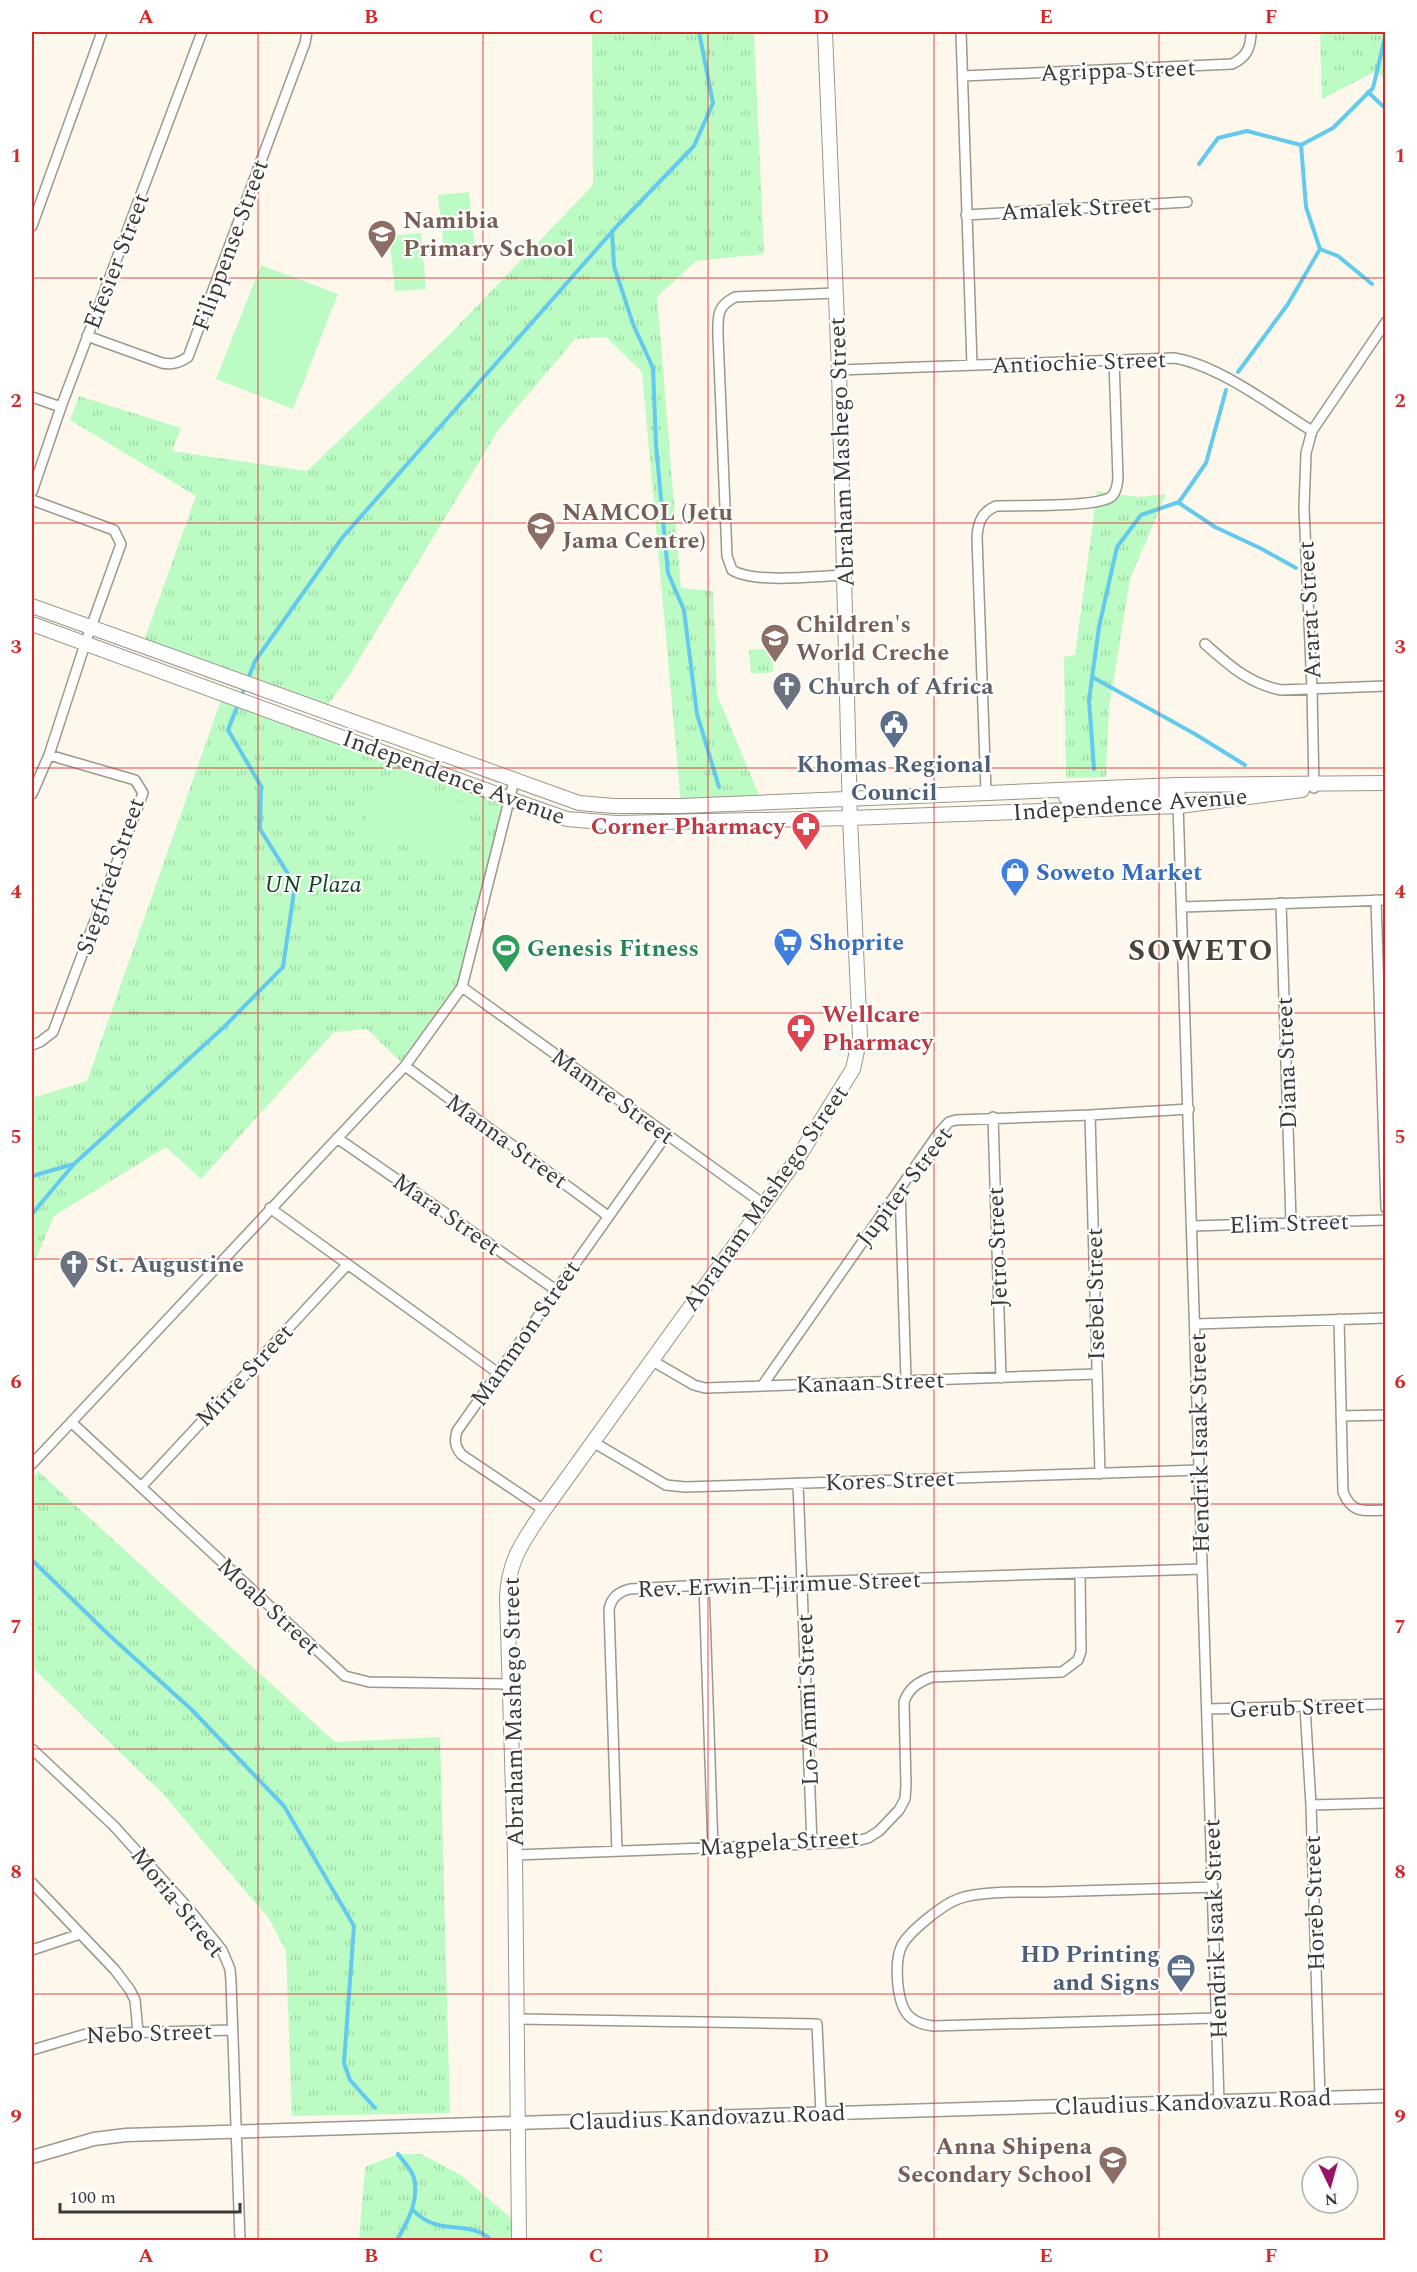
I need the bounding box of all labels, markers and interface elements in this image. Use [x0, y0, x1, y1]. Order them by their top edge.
text: A [138, 2, 154, 32]
text: B [364, 2, 378, 32]
text: C [589, 2, 603, 32]
text: D [813, 2, 829, 32]
text: E [1039, 2, 1053, 32]
text: F [1265, 2, 1277, 32]
street label: Agrippa Street [1040, 50, 1196, 92]
text: 1 [10, 141, 22, 171]
text: 1 [1394, 141, 1406, 171]
street label: Filippense Street [183, 154, 279, 336]
street label: Amalek Street [1000, 187, 1152, 231]
street label: Efesier Street [74, 188, 159, 335]
place label: Namibia Primary School [403, 203, 574, 267]
school or university icon: Namibia Primary School [366, 218, 398, 260]
street label: Abraham Mashego Street [819, 316, 865, 588]
street label: Antiochie Street [991, 342, 1167, 384]
text: 2 [10, 386, 22, 416]
text: 2 [1394, 386, 1406, 416]
place label: NAMCOL (Jetu Jama Centre) [562, 495, 733, 559]
school or university icon: NAMCOL (Jetu Jama Centre) [525, 510, 557, 552]
street label: Ararat Street [1288, 540, 1332, 680]
place label: Children's World Creche [796, 607, 949, 671]
school or university icon: Children's World Creche [759, 622, 791, 664]
text: 3 [10, 632, 22, 662]
text: 3 [1394, 632, 1406, 662]
place label: Church of Africa [808, 669, 994, 705]
church icon: Church of Africa [771, 670, 803, 712]
public building icon: Khomas Regional Council [878, 708, 910, 750]
street label: Independence Avenue [337, 721, 570, 835]
place label: Khomas Regional Council [797, 747, 992, 811]
street label: Independence Avenue [1012, 779, 1249, 831]
street label: Siegfried Street [67, 793, 155, 960]
place label: Corner Pharmacy [591, 809, 787, 845]
pharmacy icon: Corner Pharmacy [790, 810, 822, 852]
place label: Soweto Market [1036, 855, 1202, 891]
shop icon: Soweto Market [999, 856, 1031, 898]
park label: UN Plaza [264, 867, 362, 903]
text: 4 [10, 877, 22, 907]
text: 4 [1394, 877, 1406, 907]
place label: Shoprite [809, 925, 904, 961]
supermarket icon: Shoprite [772, 926, 804, 968]
district label: SOWETO [1128, 928, 1274, 974]
place label: Genesis Fitness [527, 931, 699, 967]
sports icon: Genesis Fitness [490, 932, 522, 974]
street label: Diana Street [1267, 996, 1307, 1130]
place label: Wellcare Pharmacy [822, 997, 935, 1061]
pharmacy icon: Wellcare Pharmacy [785, 1012, 817, 1054]
street label: Mamre Street [543, 1039, 682, 1154]
street label: Abraham Mashego Street [674, 1078, 858, 1320]
street label: Manna Street [438, 1085, 575, 1198]
street label: Jupiter Street [848, 1119, 962, 1254]
text: 5 [10, 1122, 22, 1152]
text: 5 [1394, 1122, 1406, 1152]
street label: Mara Street [385, 1164, 508, 1265]
street label: Jetro Street [978, 1186, 1018, 1308]
street label: Elim Street [1229, 1204, 1350, 1244]
street label: Isebel Street [1077, 1227, 1115, 1361]
place label: St. Augustine [95, 1247, 244, 1283]
church icon: St. Augustine [58, 1248, 90, 1290]
street label: Mammon Street [462, 1253, 590, 1414]
street label: Mirre Street [187, 1316, 302, 1436]
street label: Hendrik Isaak Street [1180, 1333, 1220, 1553]
street label: Kanaan Street [795, 1362, 945, 1404]
text: 6 [10, 1367, 22, 1397]
text: 6 [1394, 1367, 1406, 1397]
street label: Kores Street [824, 1461, 956, 1501]
street label: Moab Street [208, 1549, 328, 1664]
street label: Rev. Erwin Tjirimue Street [637, 1562, 922, 1608]
street label: Abraham Mashego Street [494, 1577, 534, 1847]
text: 7 [10, 1612, 22, 1642]
text: 7 [1394, 1612, 1406, 1642]
street label: Lo-Ammi Street [787, 1613, 829, 1787]
street label: Gerub Street [1229, 1688, 1365, 1728]
street label: Hendrik Isaak Street [1194, 1818, 1238, 2040]
street label: Magpela Street [698, 1819, 860, 1867]
street label: Horeb Street [1295, 1834, 1335, 1972]
street label: Moria Street [121, 1839, 233, 1966]
text: 8 [10, 1857, 22, 1887]
text: 8 [1394, 1857, 1406, 1887]
place label: HD Printing and Signs [1020, 1937, 1160, 2001]
office icon: HD Printing and Signs [1165, 1952, 1197, 1994]
street label: Nebo Street [85, 2014, 213, 2054]
street label: Claudius Kandovazu Road [1054, 2080, 1332, 2126]
street label: Claudius Kandovazu Road [568, 2095, 846, 2141]
text: 9 [10, 2102, 22, 2132]
text: 9 [1394, 2102, 1406, 2132]
place label: Anna Shipena Secondary School [897, 2129, 1093, 2193]
school or university icon: Anna Shipena Secondary School [1097, 2144, 1129, 2186]
north arrow [1300, 2155, 1360, 2215]
scale bar [60, 2176, 240, 2214]
text: 100 m [69, 2184, 116, 2211]
text: N [1324, 2186, 1339, 2211]
text: A [138, 2241, 154, 2271]
text: B [364, 2241, 378, 2271]
text: C [589, 2241, 603, 2271]
text: D [813, 2241, 829, 2271]
text: E [1039, 2241, 1053, 2271]
text: F [1265, 2241, 1277, 2271]

